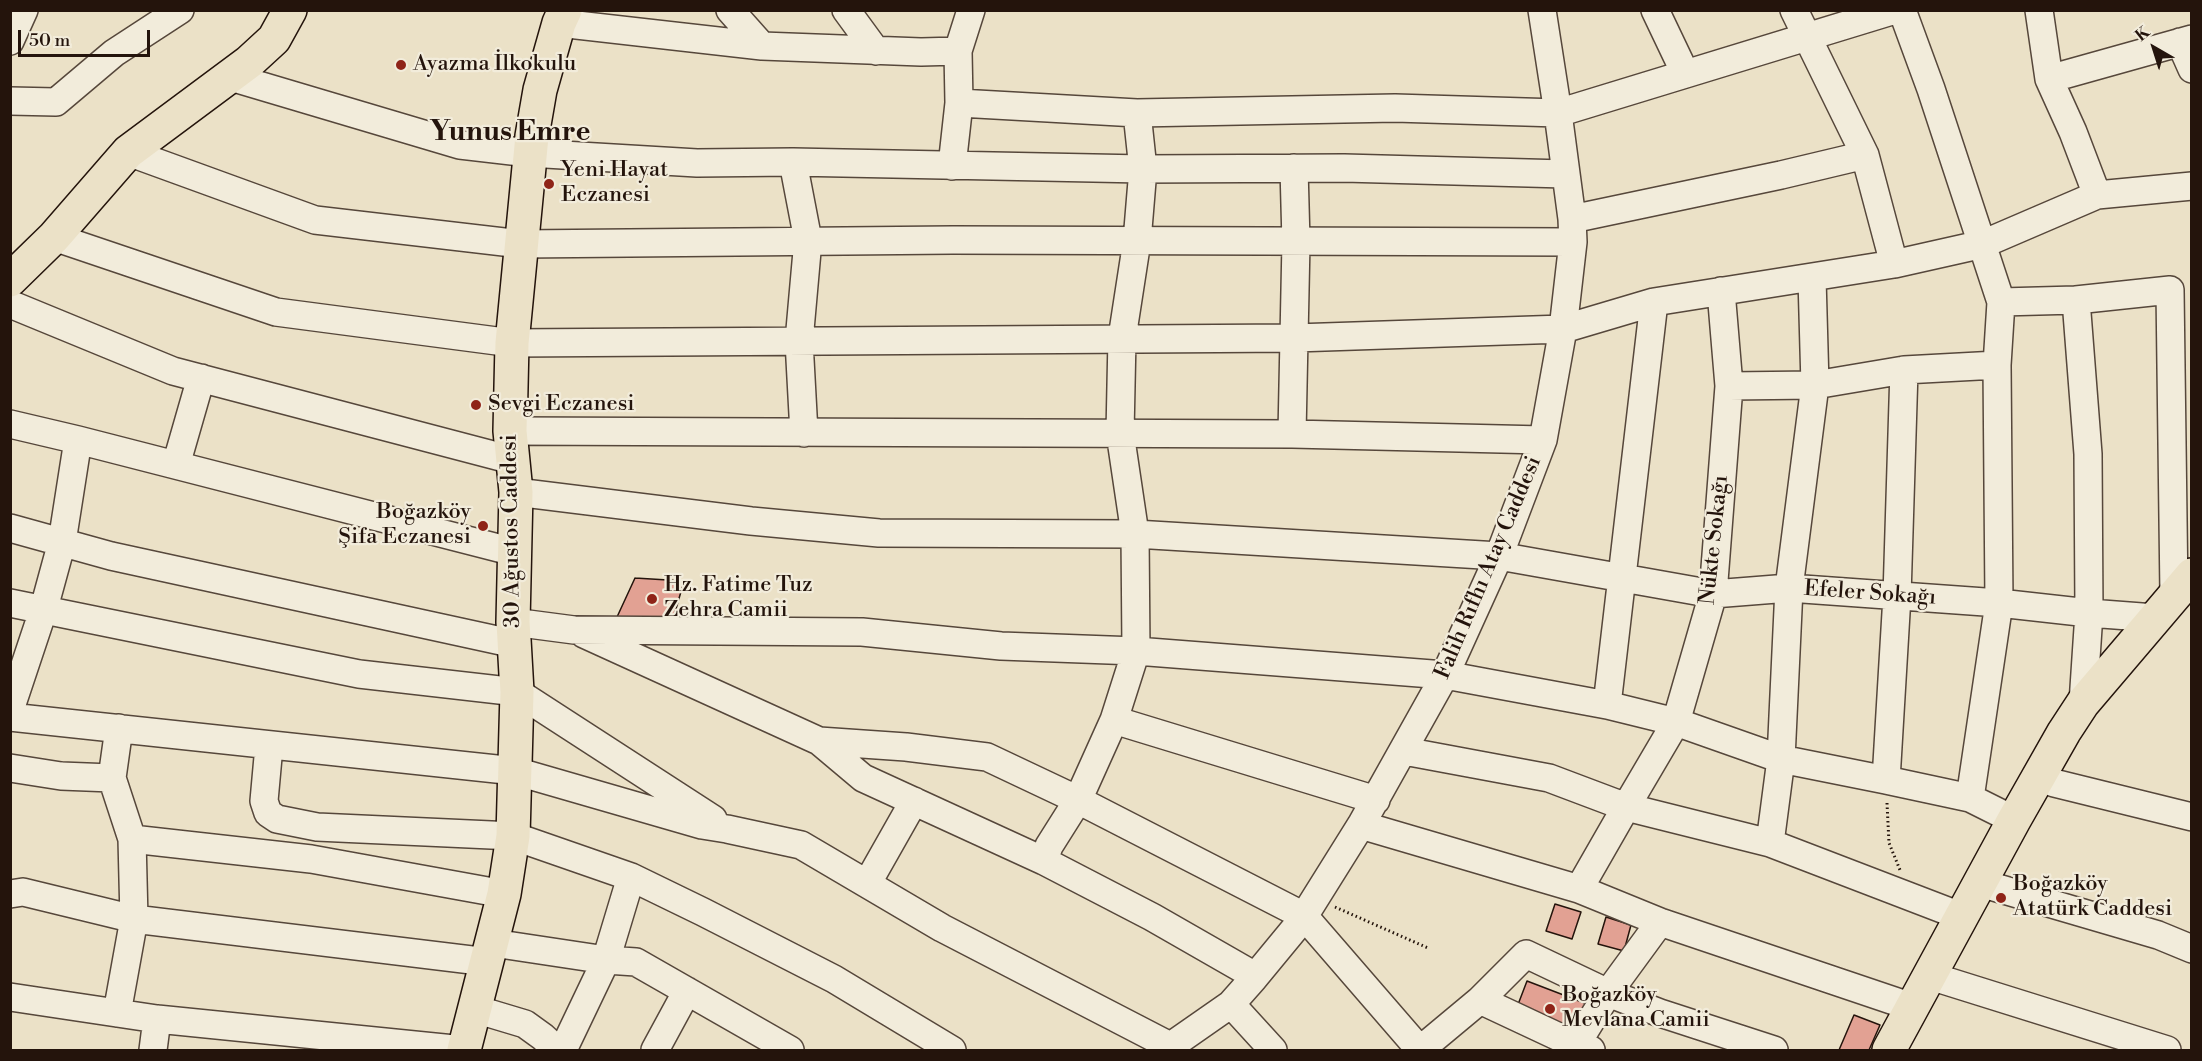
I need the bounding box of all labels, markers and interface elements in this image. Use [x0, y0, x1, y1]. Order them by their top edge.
scale bar [21, 18, 153, 56]
north arrow [2124, 18, 2184, 78]
text: K [2131, 22, 2154, 46]
text: 50 m [29, 29, 70, 52]
place label: Ayazma İlkokulu [413, 52, 576, 78]
marker: Ayazma İlkokulu [394, 58, 408, 72]
district label: Yunus Emre [429, 116, 591, 150]
place label: Yeni Hayat Eczanesi [561, 158, 668, 210]
marker: Yeni Hayat Eczanesi [542, 177, 556, 191]
place label: Sevgi Eczanesi [488, 392, 635, 418]
marker: Sevgi Eczanesi [469, 398, 483, 412]
street label: 30 Ağustos Caddesi [497, 434, 527, 628]
street label: Falih Rıfhı Atay Caddesi [1430, 453, 1548, 683]
street label: Nükte Sokağı [1695, 474, 1735, 606]
place label: Boğazköy Şifa Eczanesi [338, 500, 471, 552]
marker: Boğazköy Şifa Eczanesi [476, 519, 490, 533]
place label: Hz. Fatime Tuz Zehra Camii [664, 573, 813, 624]
street label: Efeler Sokağı [1803, 576, 1937, 612]
marker: Hz. Fatime Tuz Zehra Camii [645, 592, 659, 606]
place label: Boğazköy Atatürk Caddesi [2013, 872, 2172, 924]
marker: Boğazköy Atatürk Caddesi [1994, 891, 2008, 905]
place label: Boğazköy Mevlana Camii [1562, 983, 1710, 1034]
marker: Boğazköy Mevlana Camii [1543, 1002, 1557, 1016]

